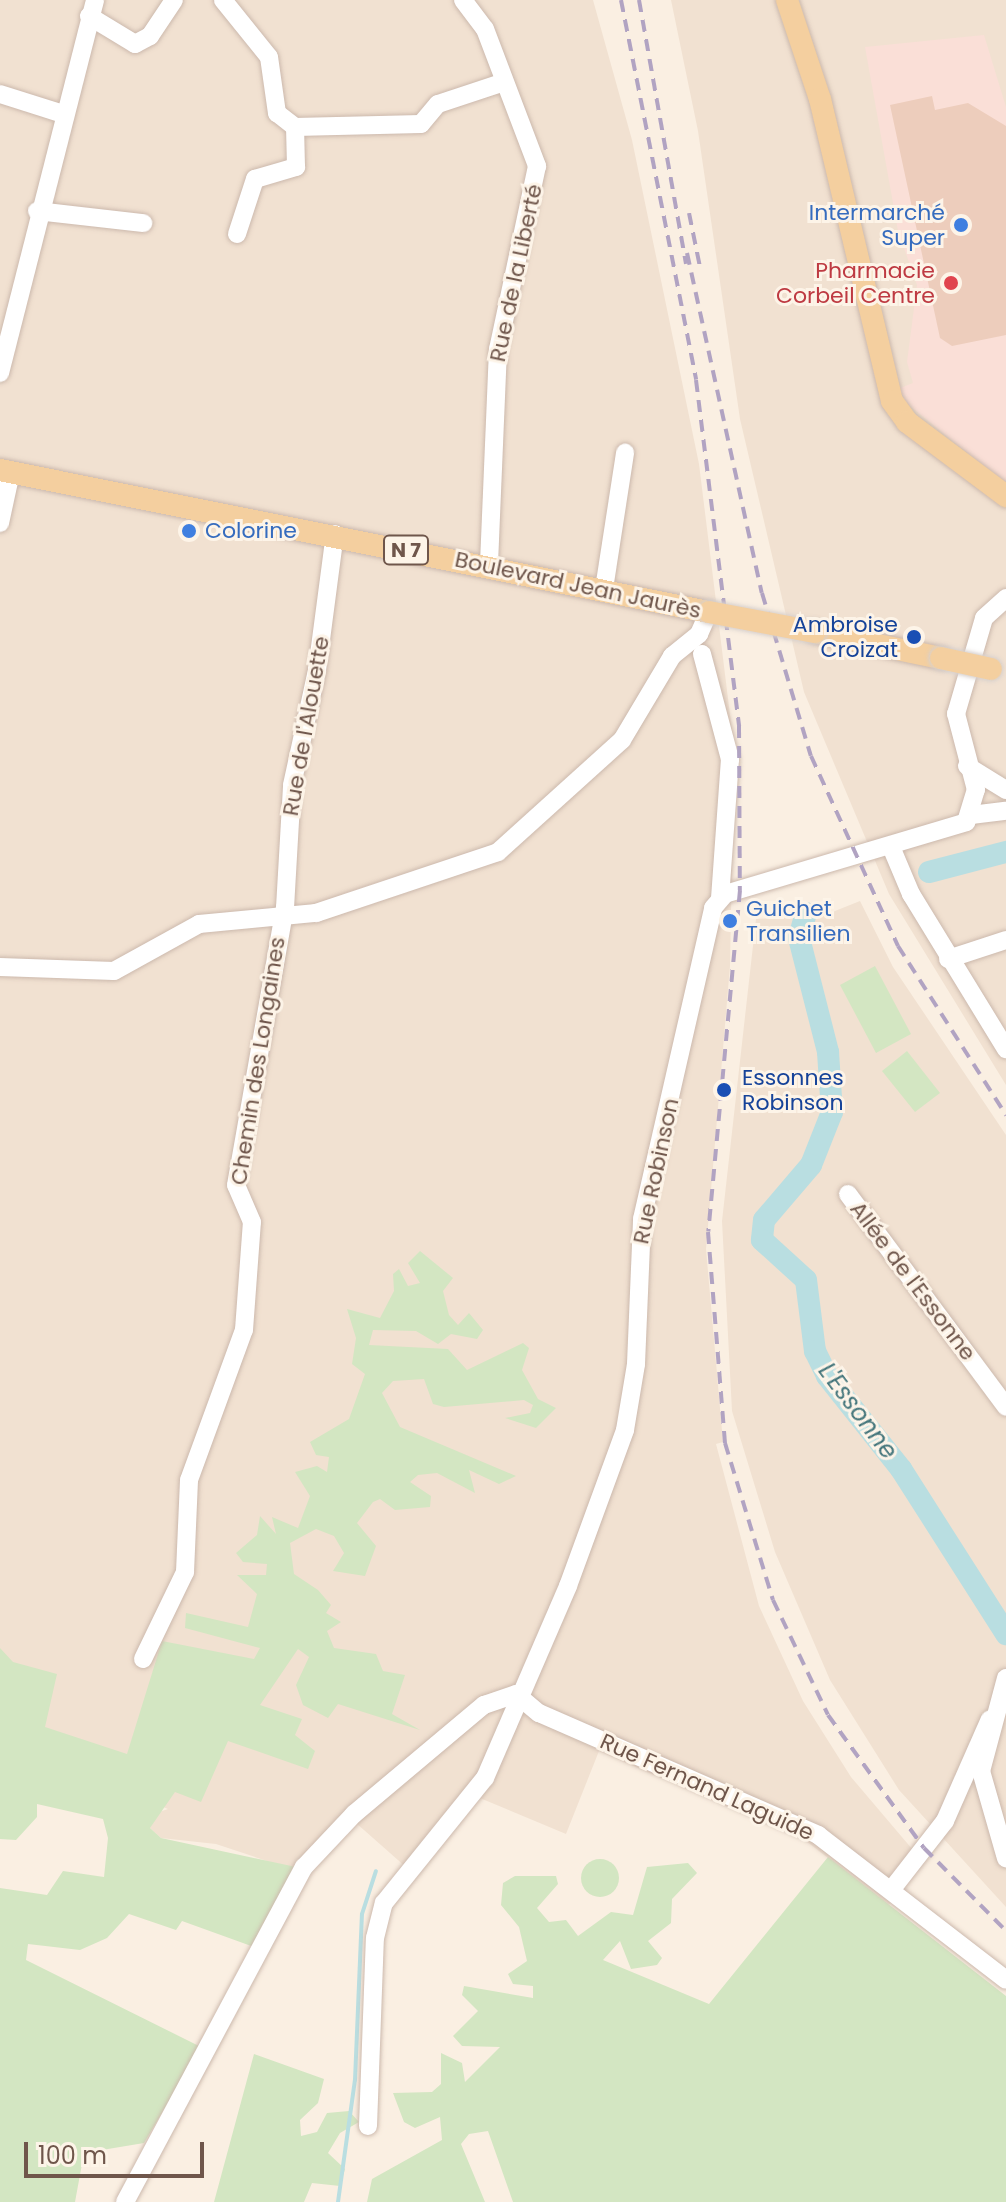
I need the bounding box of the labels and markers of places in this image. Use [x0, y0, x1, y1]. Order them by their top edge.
place label: Intermarché Super [809, 199, 945, 250]
marker: Intermarché Super [952, 216, 970, 234]
place label: Pharmacie Corbeil Centre [776, 257, 935, 308]
marker: Pharmacie Corbeil Centre [942, 274, 960, 292]
place label: Colorine [205, 518, 297, 544]
marker: Colorine [180, 522, 198, 540]
place label: Ambroise Croizat [793, 611, 898, 662]
marker: Ambroise Croizat [905, 628, 923, 646]
place label: Guichet Transilien [746, 895, 850, 946]
marker: Guichet Transilien [721, 912, 739, 930]
place label: Essonnes Robinson [742, 1064, 844, 1116]
marker: Essonnes Robinson [713, 1079, 735, 1101]

